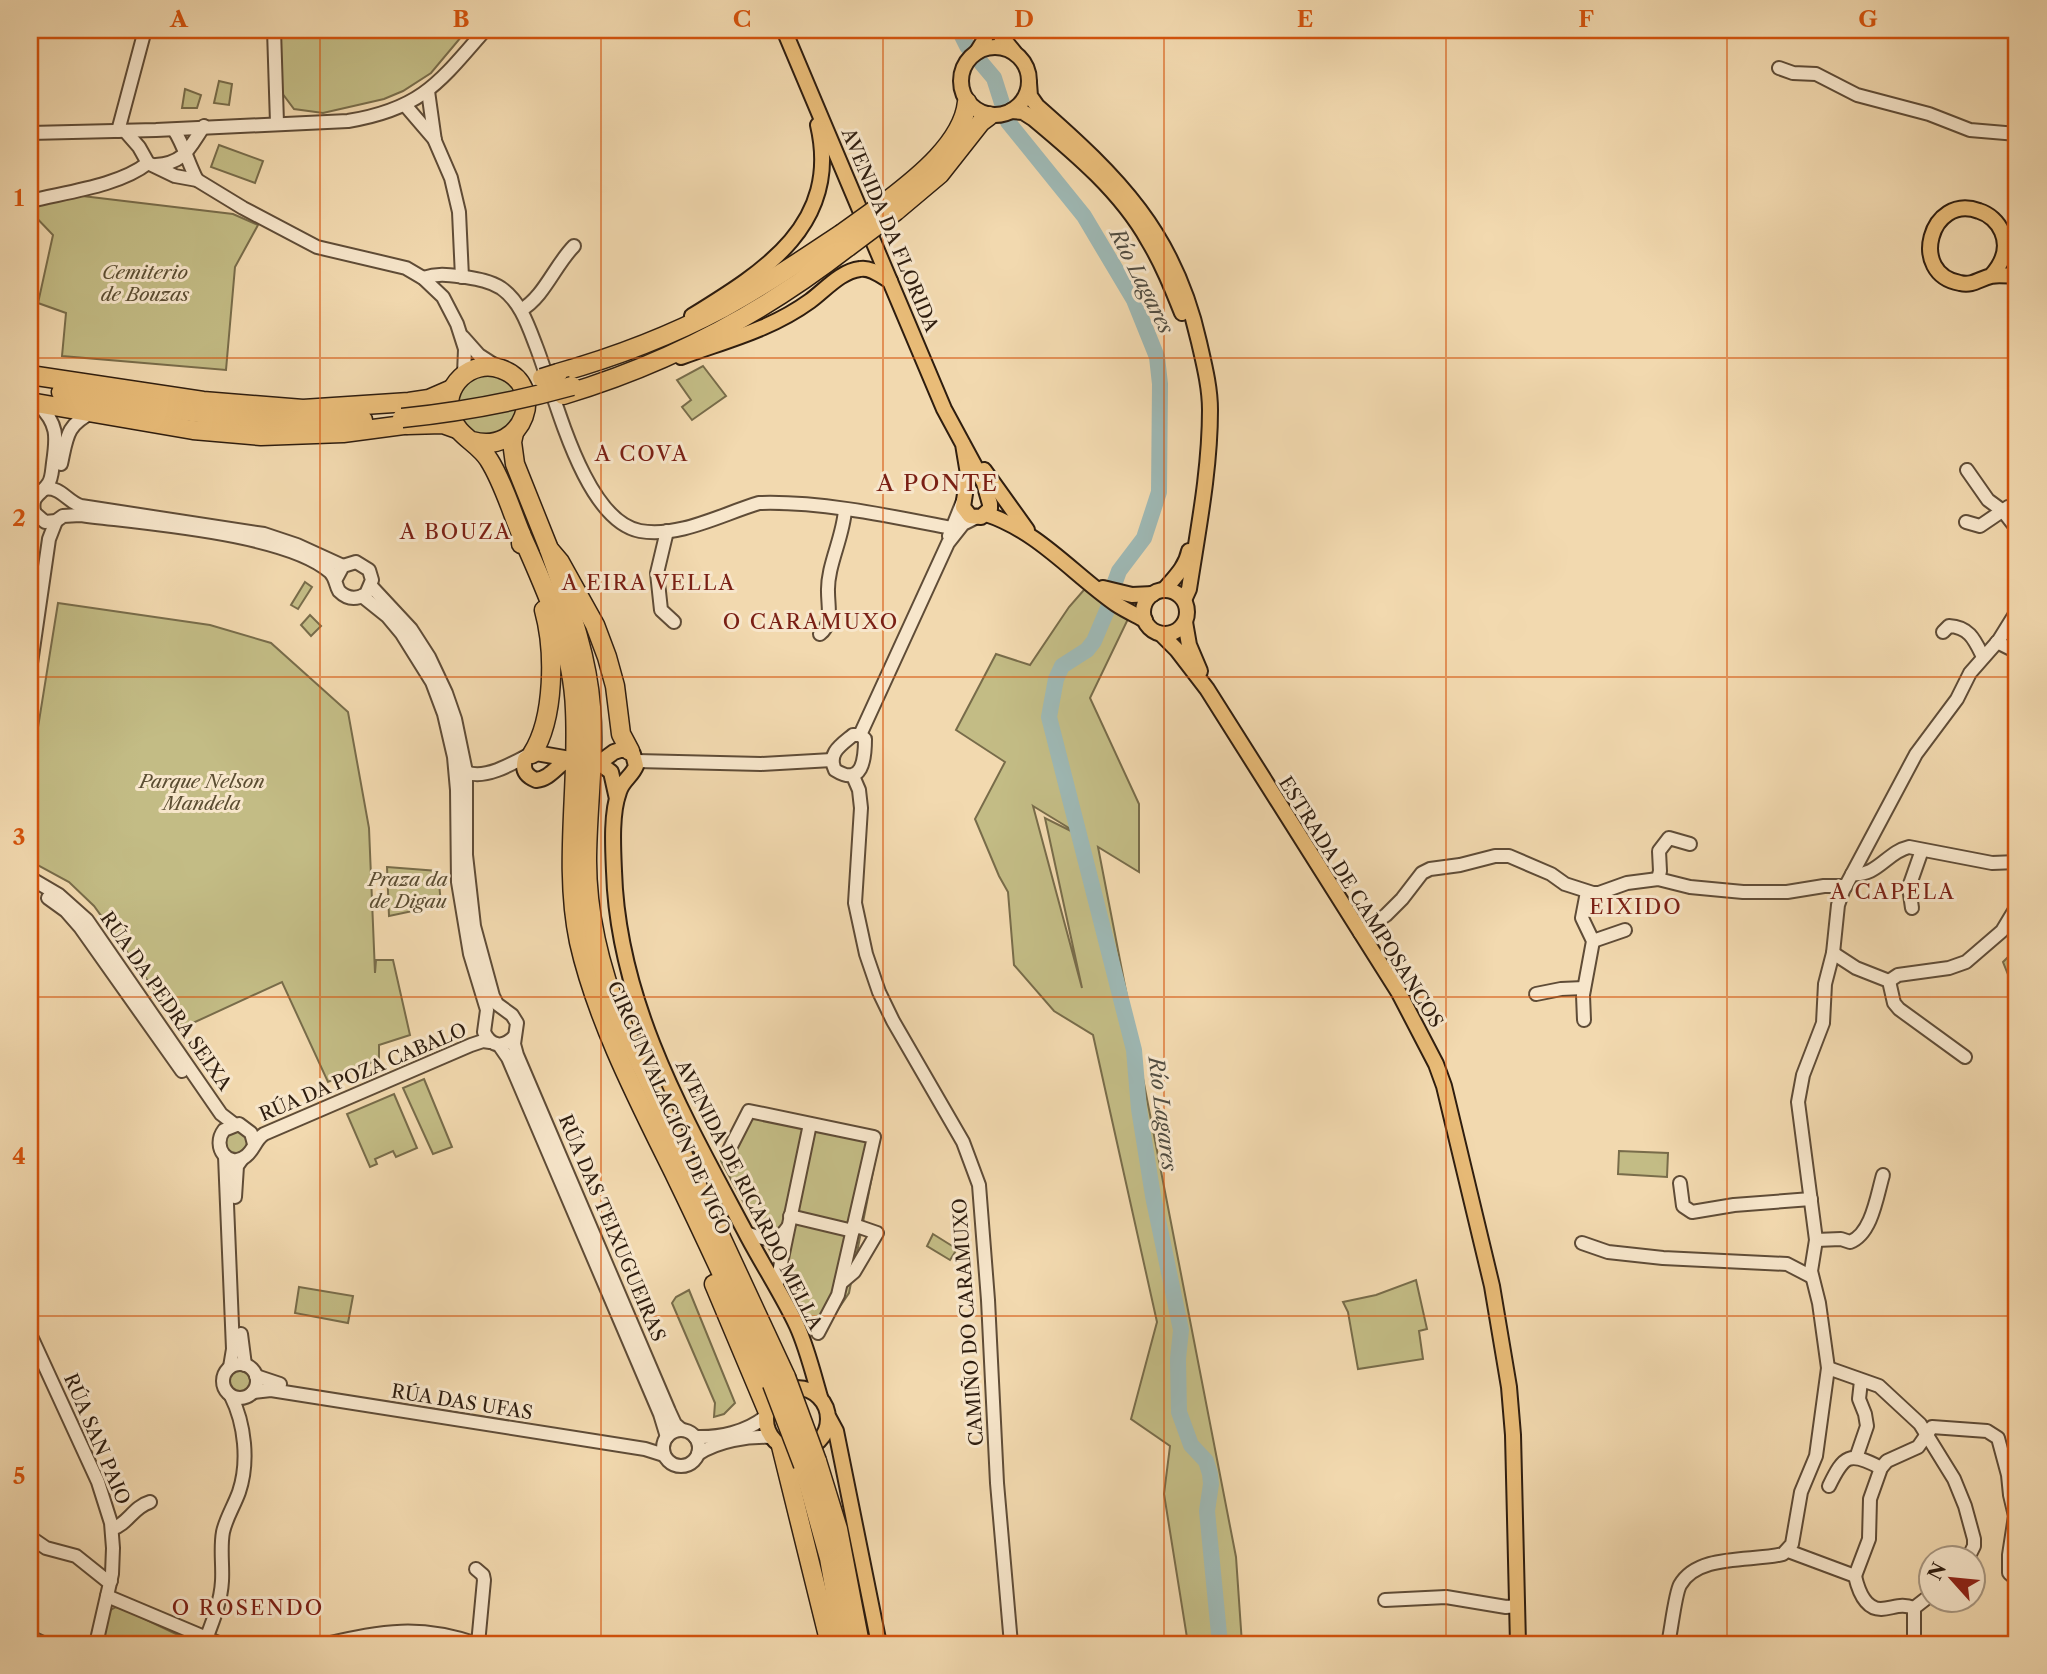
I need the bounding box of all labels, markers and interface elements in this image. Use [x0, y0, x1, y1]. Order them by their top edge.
text: A [169, 5, 189, 33]
text: B [452, 5, 470, 33]
text: C [733, 5, 751, 33]
text: D [1014, 5, 1034, 33]
text: E [1297, 5, 1313, 33]
text: F [1578, 5, 1594, 33]
text: G [1858, 5, 1878, 33]
street label: AVENIDA DA FLORIDA [836, 124, 944, 336]
text: 1 [14, 184, 25, 212]
water label: Río Lagares [1104, 222, 1180, 339]
park label: Cemiterio de Bouzas [101, 261, 190, 306]
district label: A COVA [594, 441, 689, 466]
district label: A PONTE [876, 469, 999, 497]
text: 2 [12, 504, 26, 532]
district label: A BOUZA [399, 519, 512, 544]
district label: A EIRA VELLA [561, 570, 736, 595]
district label: O CARAMUXO [723, 609, 899, 634]
park label: Parque Nelson Mandela [137, 770, 265, 815]
street label: ESTRADA DE CAMPOSANCOS [1274, 772, 1448, 1032]
text: 3 [13, 823, 26, 851]
park label: Praza da de Digau [366, 868, 448, 913]
district label: A CAPELA [1829, 879, 1956, 904]
district label: EIXIDO [1589, 894, 1683, 919]
street label: RÚA DA PEDRA SEIXA [95, 907, 237, 1096]
street label: CIRCUNVALACIÓN DE VIGO [603, 978, 735, 1238]
street label: RÚA DA POZA CABALO [256, 1018, 470, 1126]
water label: Río Lagares [1143, 1053, 1183, 1173]
street label: AVENIDA DE RICARDO MELLA [670, 1055, 828, 1335]
street label: RÚA DAS TEIXUGUEIRAS [554, 1111, 670, 1345]
text: 4 [12, 1142, 26, 1170]
street label: CAMIÑO DO CARAMUXO [947, 1197, 988, 1447]
street label: RÚA SAN PAIO [59, 1370, 135, 1508]
street label: RÚA DAS UFAS [390, 1379, 534, 1425]
text: 5 [13, 1462, 25, 1490]
north arrow [1918, 1544, 1988, 1614]
text: N [1923, 1559, 1951, 1584]
district label: O ROSENDO [172, 1595, 324, 1620]

